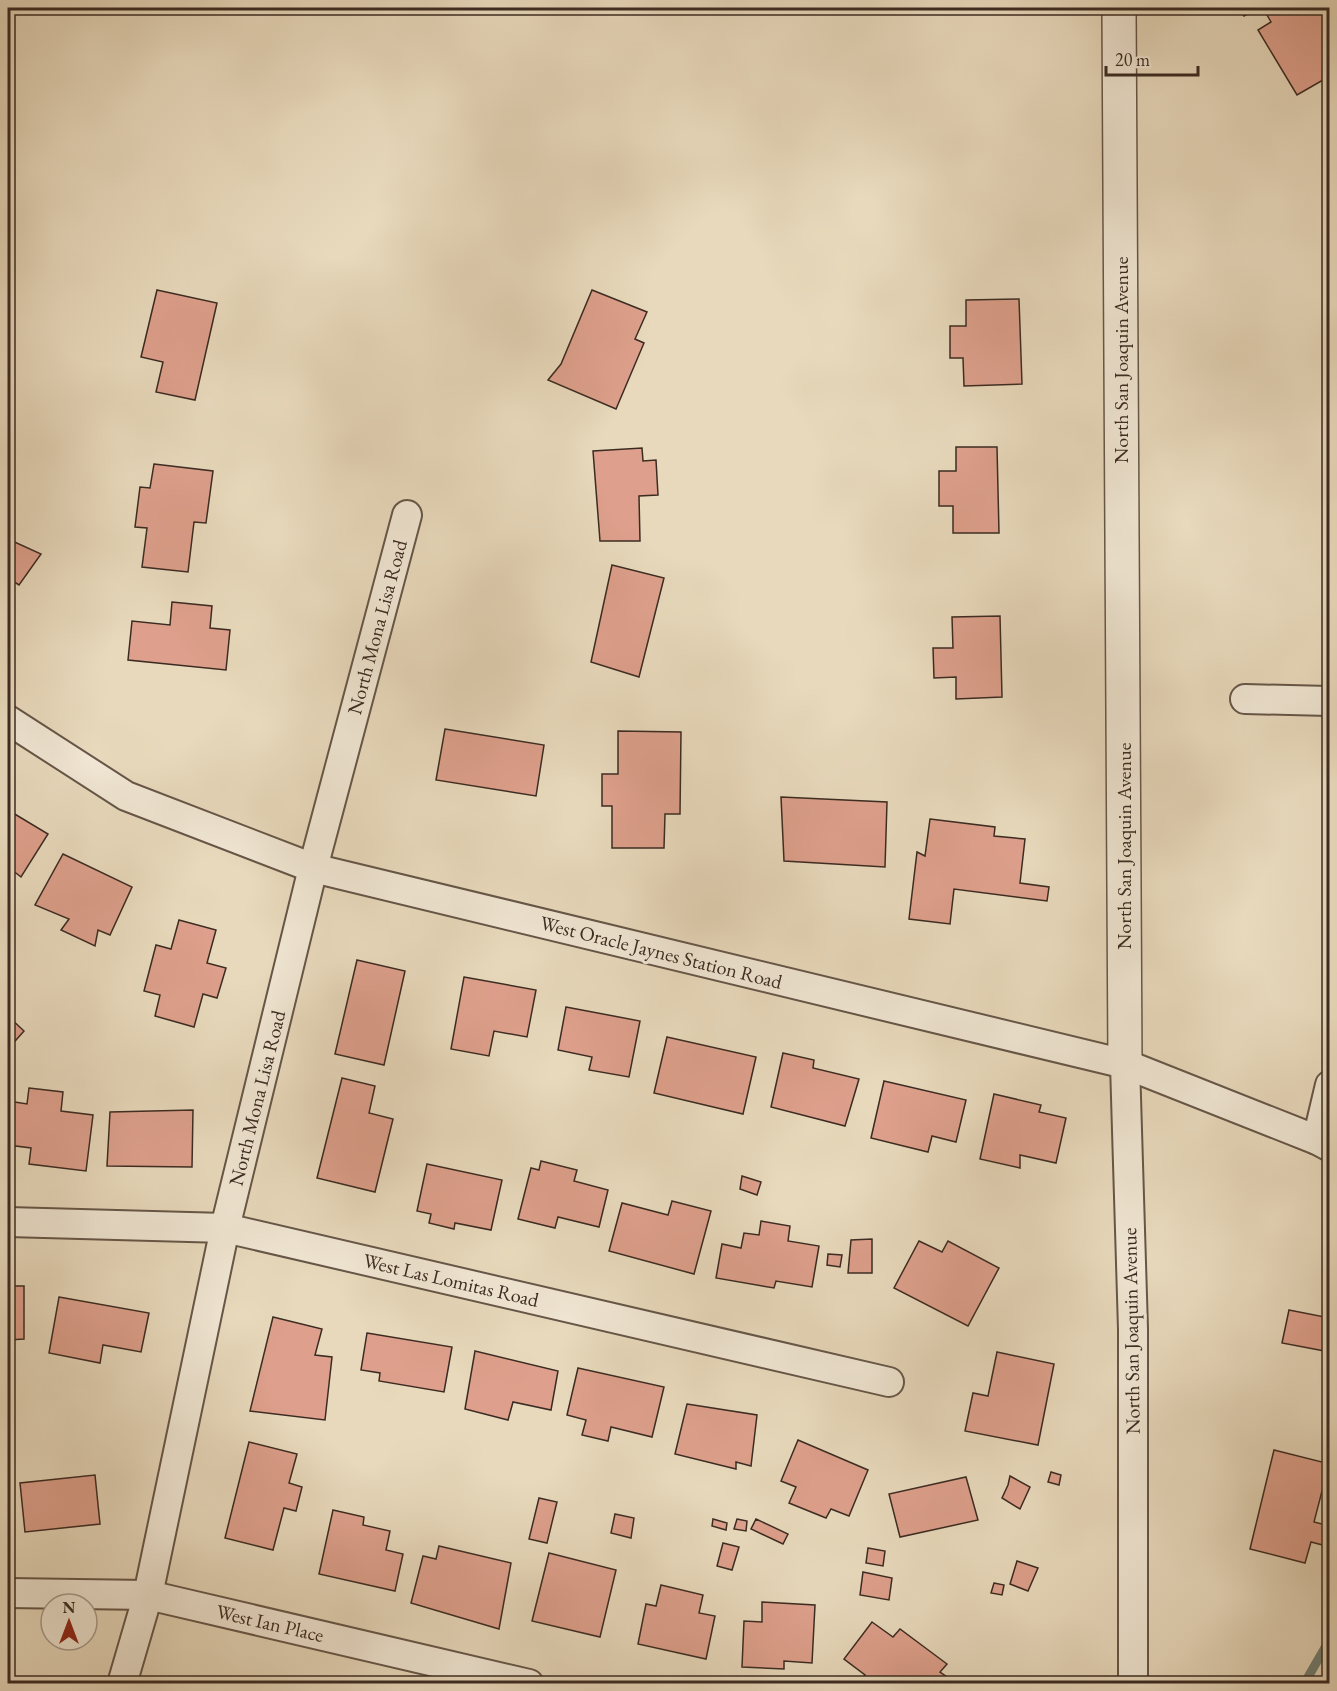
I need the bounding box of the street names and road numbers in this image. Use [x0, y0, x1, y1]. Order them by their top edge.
street label: North San Joaquin Avenue [1108, 256, 1134, 463]
street label: North Mona Lisa Road [341, 536, 413, 717]
street label: North San Joaquin Avenue [1111, 742, 1137, 949]
street label: West Oracle Jaynes Station Road [537, 909, 786, 995]
street label: North Mona Lisa Road [223, 1007, 292, 1188]
street label: North San Joaquin Avenue [1116, 1227, 1146, 1435]
street label: West Las Lomitas Road [361, 1247, 542, 1313]
street label: West Ian Place [214, 1598, 326, 1648]

